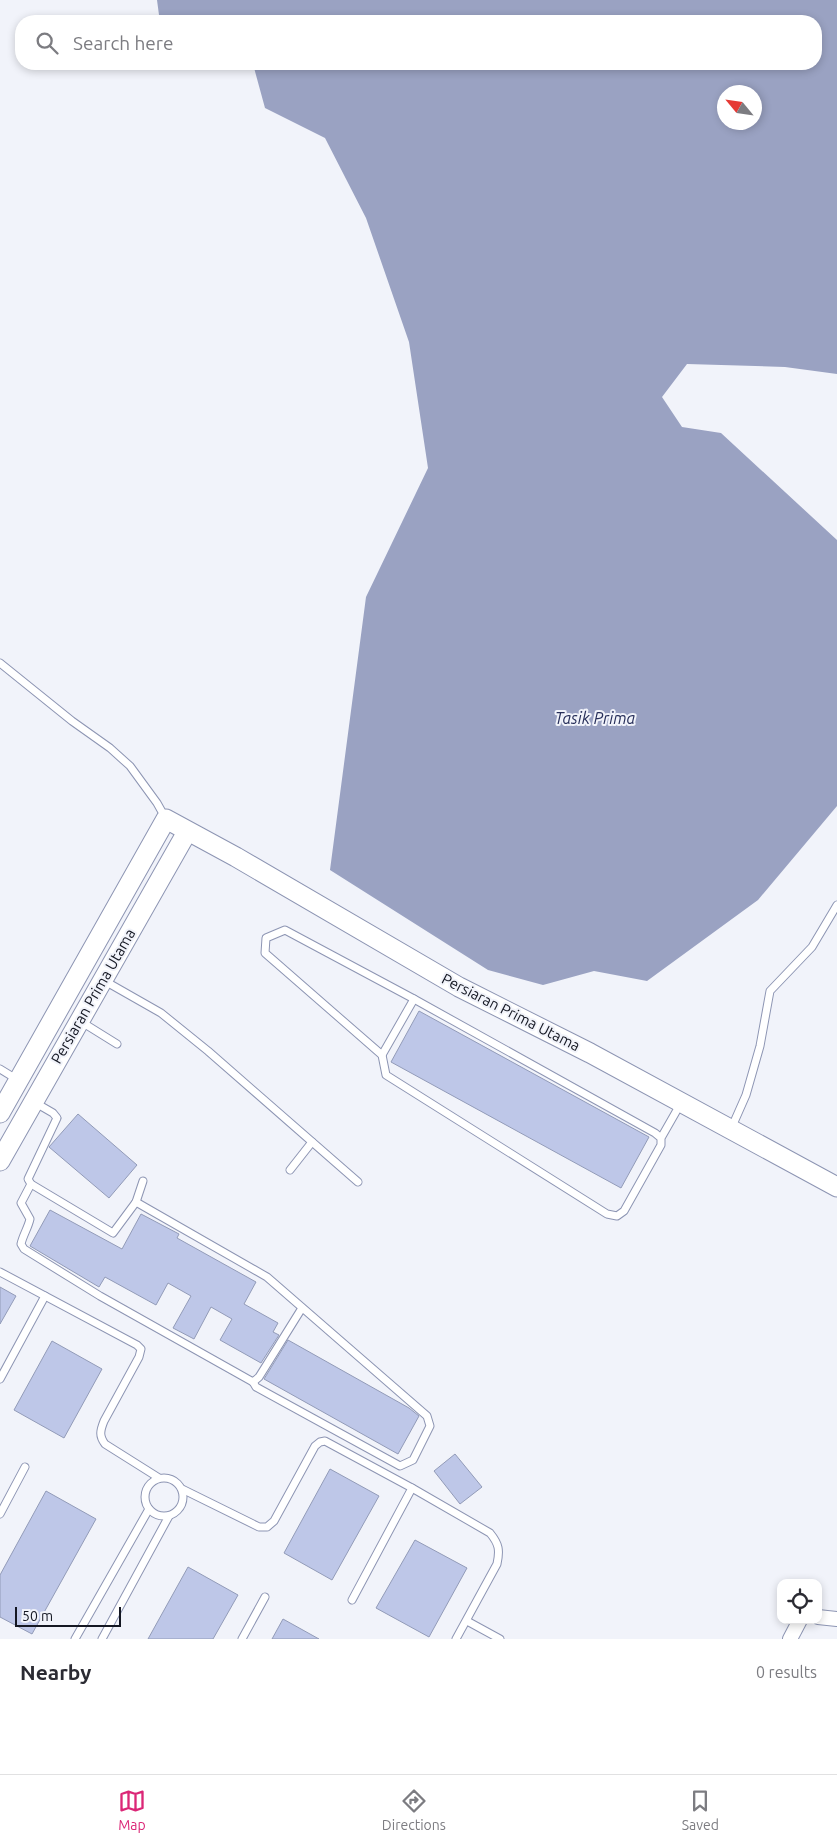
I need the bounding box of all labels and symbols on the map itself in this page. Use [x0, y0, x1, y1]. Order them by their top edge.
north arrow [717, 85, 762, 130]
water label: Tasik Prima [555, 709, 636, 727]
street label: Persiaran Prima Utama [47, 926, 139, 1066]
street label: Persiaran Prima Utama [439, 970, 583, 1054]
scale bar [15, 1604, 121, 1627]

